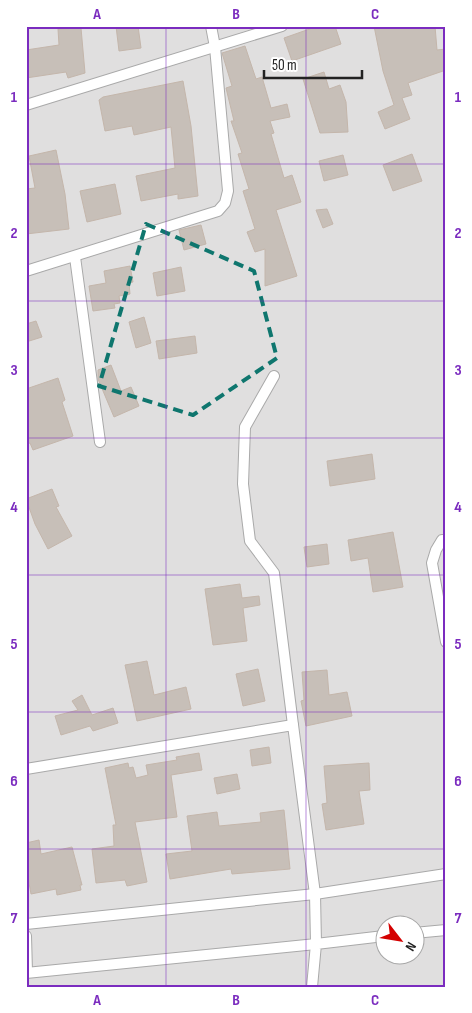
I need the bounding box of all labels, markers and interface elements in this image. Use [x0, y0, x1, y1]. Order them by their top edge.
text: A [92, 5, 101, 24]
text: B [232, 5, 240, 24]
text: C [371, 5, 379, 24]
scale bar [264, 48, 362, 80]
text: 50 m [272, 56, 297, 75]
text: 1 [11, 88, 18, 107]
text: 1 [455, 88, 462, 107]
text: 2 [10, 224, 18, 243]
text: 2 [454, 224, 462, 243]
text: 3 [10, 361, 18, 380]
text: 3 [454, 361, 462, 380]
text: 4 [10, 498, 18, 517]
text: 4 [454, 498, 462, 517]
text: 5 [10, 635, 18, 654]
text: 5 [454, 635, 462, 654]
text: 6 [10, 772, 18, 791]
text: 6 [454, 772, 462, 791]
text: 7 [11, 909, 18, 928]
text: 7 [455, 909, 462, 928]
north arrow [374, 916, 424, 966]
text: N [402, 939, 420, 954]
text: A [92, 991, 101, 1010]
text: B [232, 991, 240, 1010]
text: C [371, 991, 379, 1010]

